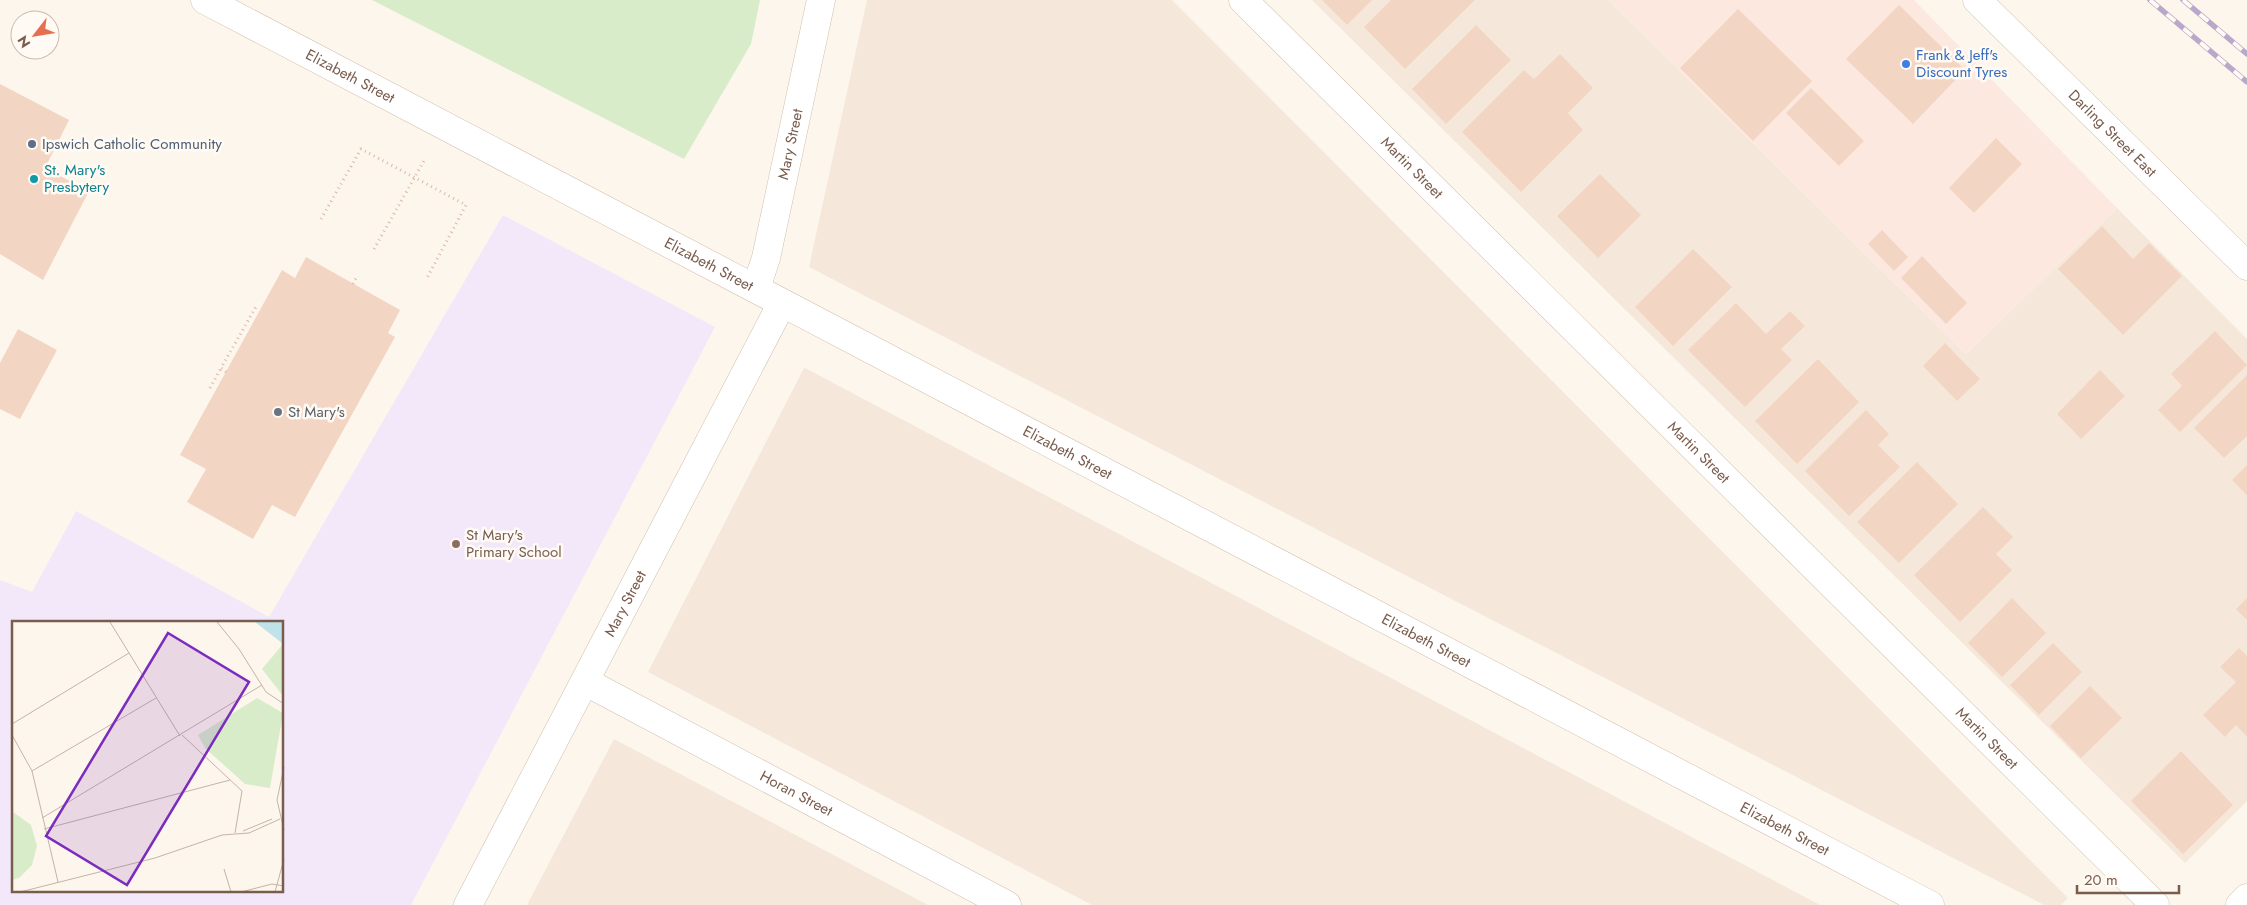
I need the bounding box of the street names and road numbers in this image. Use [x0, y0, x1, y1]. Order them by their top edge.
street label: Elizabeth Street [302, 44, 399, 109]
street label: Darling Street East [2063, 85, 2162, 182]
street label: Mary Street [772, 106, 809, 182]
street label: Martin Street [1376, 132, 1448, 204]
street label: Elizabeth Street [660, 232, 758, 297]
street label: Martin Street [1662, 416, 1735, 489]
street label: Elizabeth Street [1019, 420, 1116, 485]
street label: Mary Street [599, 566, 652, 641]
street label: Elizabeth Street [1378, 608, 1475, 673]
street label: Martin Street [1951, 702, 2023, 775]
street label: Horan Street [756, 765, 837, 822]
street label: Elizabeth Street [1736, 796, 1834, 861]

